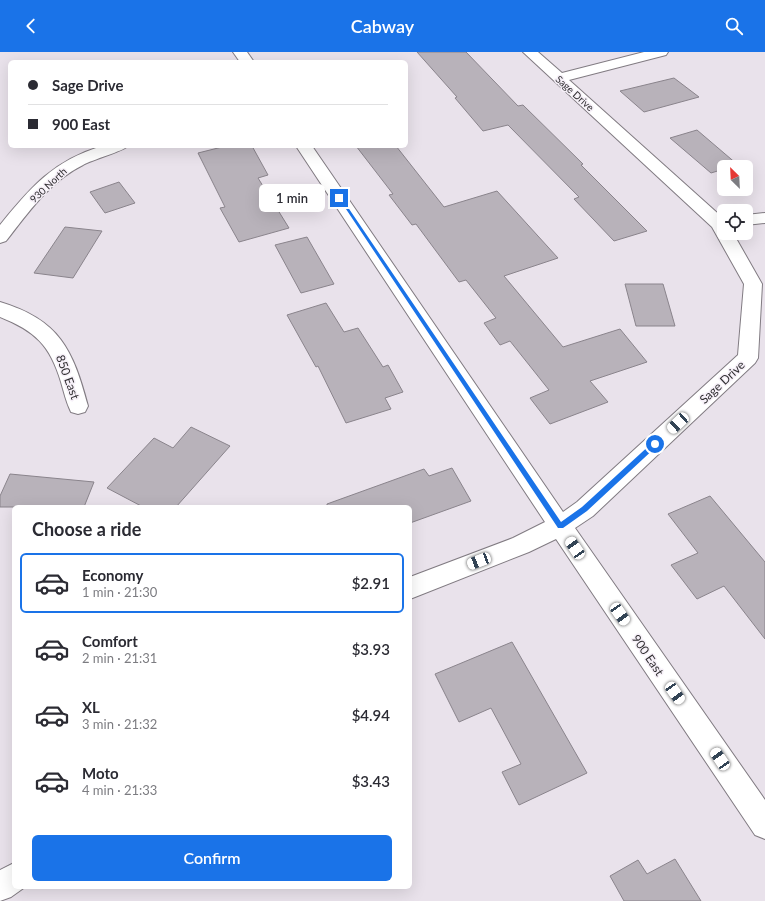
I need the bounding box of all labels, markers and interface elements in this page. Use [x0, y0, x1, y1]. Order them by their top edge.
icon: back [20, 15, 42, 37]
text: Cabway [351, 15, 414, 37]
icon: search [723, 15, 745, 37]
street label: Sage Drive [553, 73, 597, 113]
text: Sage Drive [52, 76, 124, 94]
text: 900 East [52, 115, 110, 133]
north arrow [717, 160, 753, 196]
map controls [717, 160, 753, 240]
street label: 930 North [27, 165, 69, 205]
callout: 1 min [259, 184, 325, 212]
route end [330, 189, 348, 207]
text: 1 min [276, 190, 308, 206]
button: locate [717, 204, 753, 240]
street label: 850 East [53, 353, 83, 402]
street label: Sage Drive [696, 357, 748, 407]
car [665, 410, 691, 436]
route start [646, 435, 664, 453]
text: Choose a ride [32, 518, 141, 540]
car [563, 535, 587, 561]
car [466, 551, 492, 571]
icon: car [34, 565, 70, 601]
text: Economy [82, 566, 143, 584]
text: $2.91 [352, 574, 390, 592]
text: 1 min · 21:30 [82, 584, 157, 600]
car [608, 601, 632, 627]
icon: car [34, 631, 70, 667]
text: Comfort [82, 632, 138, 650]
street label: 900 East [629, 632, 668, 679]
text: $3.93 [352, 640, 390, 658]
text: 2 min · 21:31 [82, 650, 157, 666]
car [663, 680, 687, 706]
icon: car [34, 697, 70, 733]
text: XL [82, 698, 100, 716]
text: $4.94 [352, 706, 390, 724]
text: 3 min · 21:32 [82, 716, 157, 732]
car [708, 746, 732, 772]
icon: car [34, 763, 70, 799]
text: Moto [82, 764, 119, 782]
text: $3.43 [352, 772, 390, 790]
text: 4 min · 21:33 [82, 782, 157, 798]
button: Confirm [32, 835, 392, 881]

